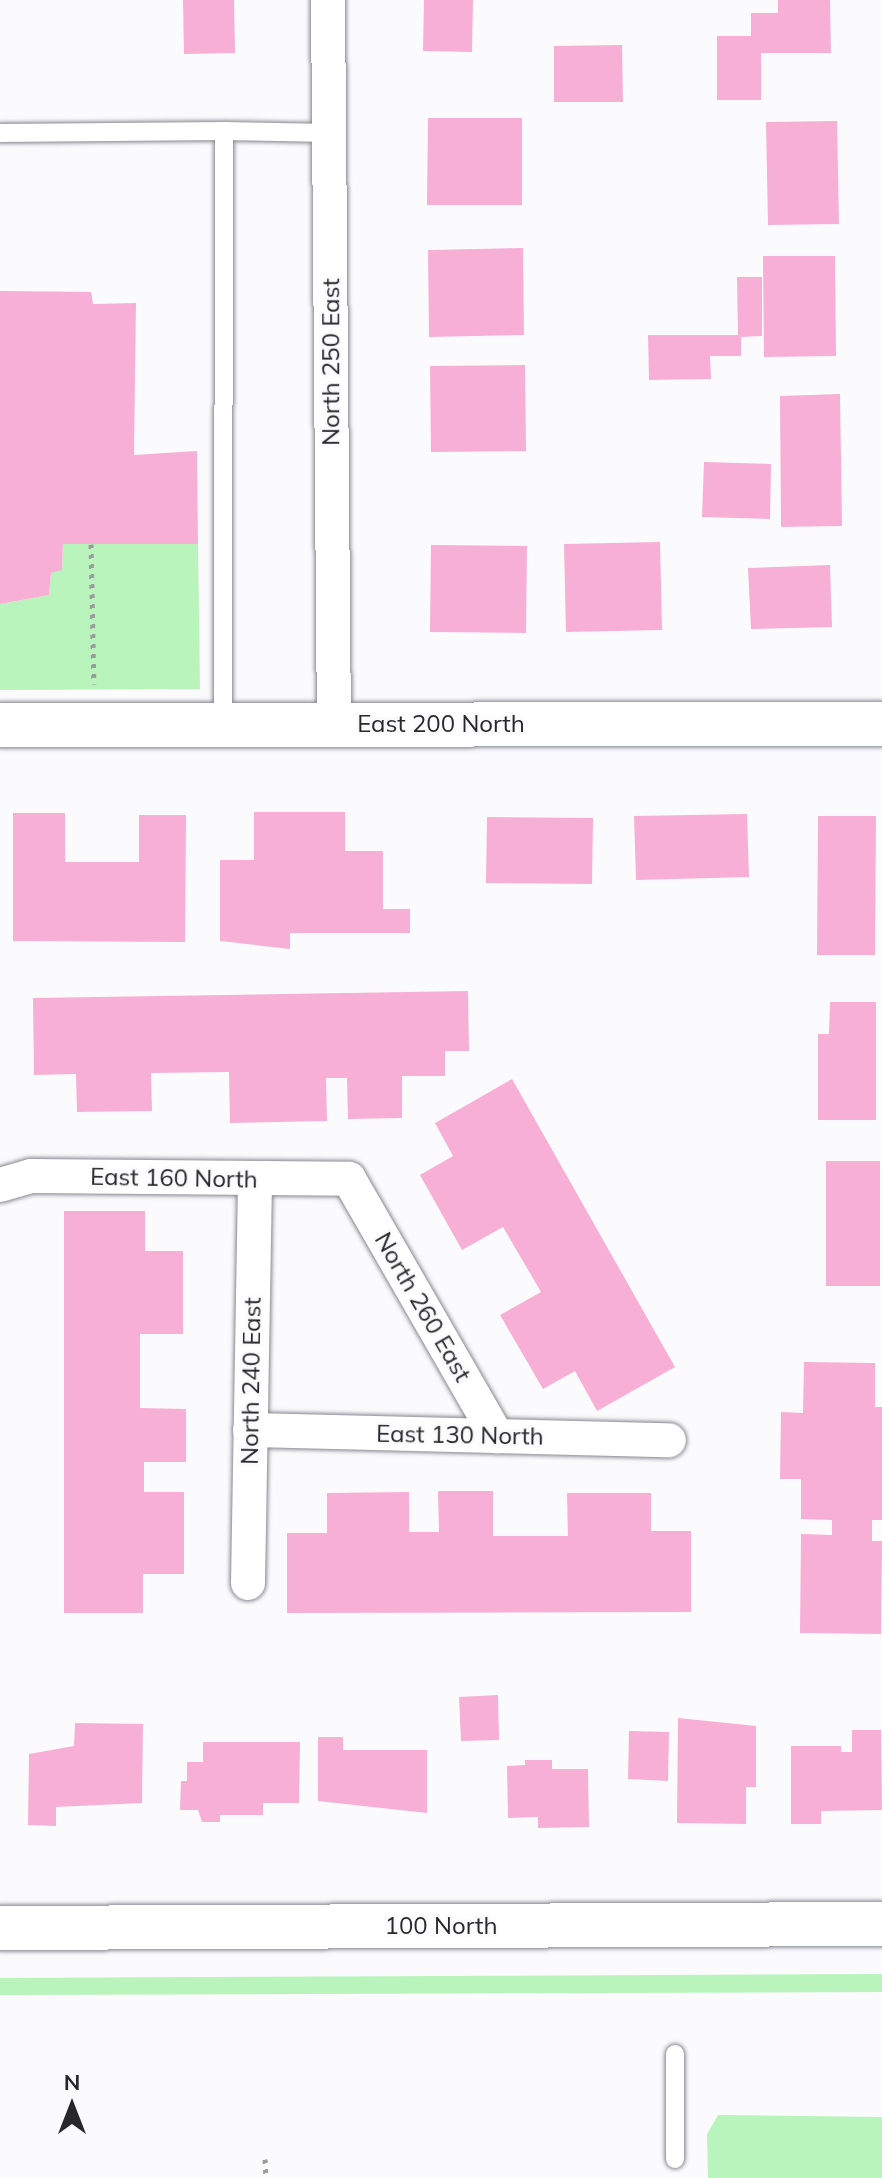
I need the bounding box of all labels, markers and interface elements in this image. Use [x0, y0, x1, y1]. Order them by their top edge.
street label: North 250 East [317, 278, 345, 446]
street label: East 200 North [357, 710, 525, 738]
street label: East 160 North [90, 1162, 258, 1194]
street label: North 260 East [369, 1227, 477, 1387]
street label: North 240 East [235, 1297, 267, 1465]
street label: East 130 North [376, 1419, 544, 1451]
street label: 100 North [385, 1912, 497, 1940]
north arrow [32, 2066, 112, 2146]
text: N [64, 2068, 80, 2096]

